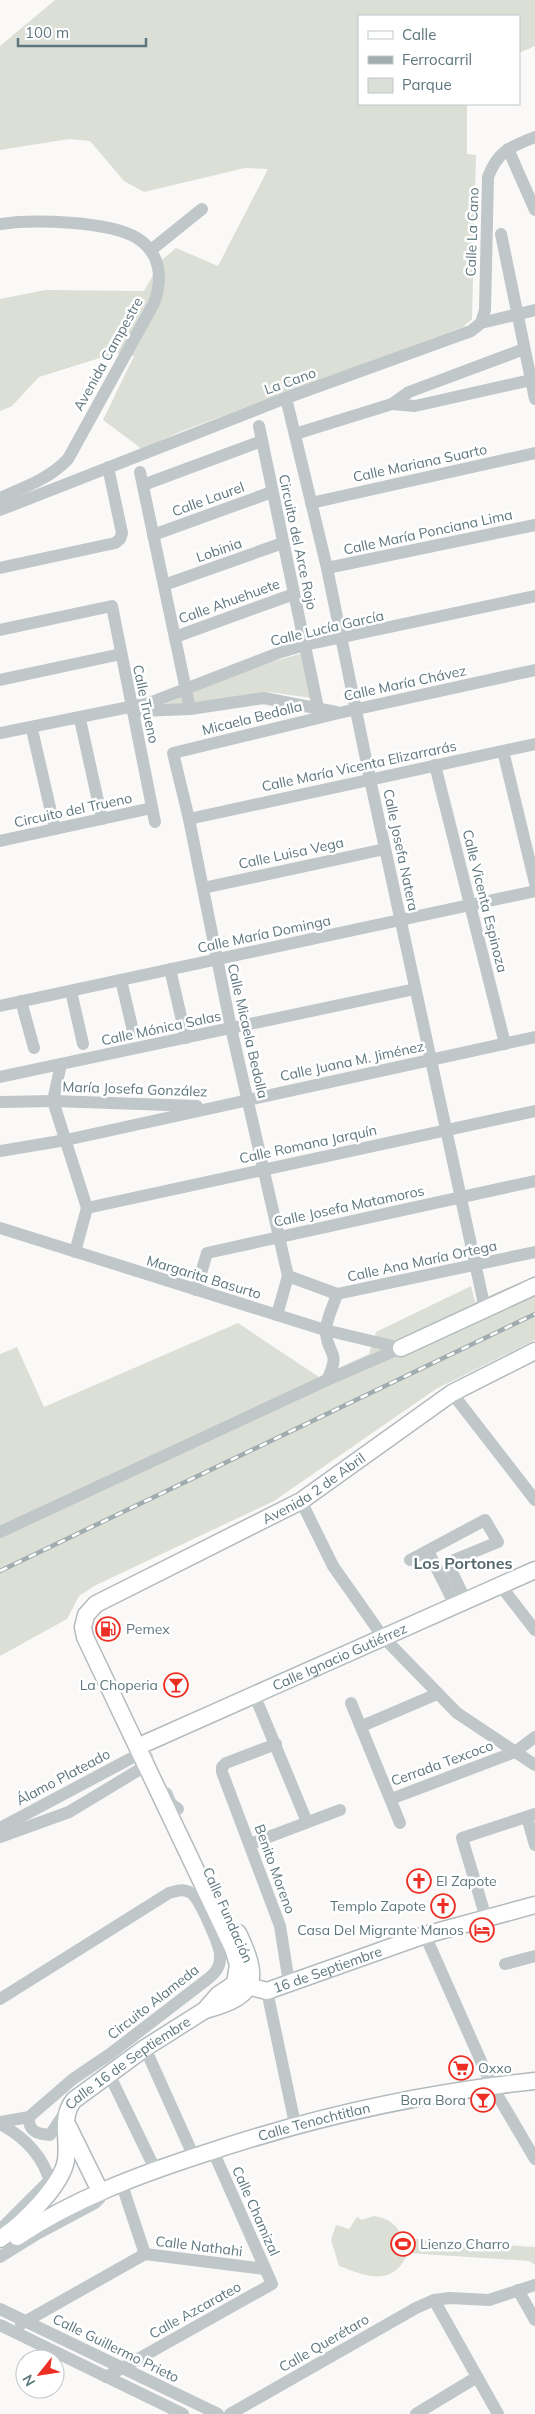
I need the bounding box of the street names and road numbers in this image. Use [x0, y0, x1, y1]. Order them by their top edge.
street label: Calle La Cano [461, 187, 483, 277]
street label: Avenida Campestre [69, 294, 147, 414]
street label: La Cano [262, 363, 318, 399]
street label: Calle Mariana Suarto [351, 440, 489, 486]
street label: Circuito del Arce Rojo [275, 473, 321, 611]
street label: Calle Laurel [169, 478, 247, 520]
street label: Calle María Ponciana Lima [342, 505, 514, 559]
street label: Lobinia [194, 534, 244, 566]
street label: Calle Ahuehuete [176, 574, 282, 628]
street label: Calle Lucía García [269, 606, 385, 650]
street label: Calle María Chávez [342, 661, 468, 705]
street label: Calle Trueno [129, 663, 163, 745]
street label: Micaela Bedolla [200, 697, 304, 739]
street label: Calle María Vicenta Elizarrarás [260, 737, 458, 795]
street label: Calle Josefa Natera [379, 787, 423, 913]
street label: Circuito del Trueno [12, 789, 134, 831]
street label: Calle Vicenta Espinoza [459, 828, 511, 974]
street label: Calle Luisa Vega [237, 833, 345, 873]
street label: Calle María Dominga [196, 911, 332, 957]
street label: Calle Micaela Bedolla [224, 962, 272, 1100]
street label: Calle Mónica Salas [99, 1007, 223, 1049]
street label: Calle Juana M. Jiménez [278, 1037, 426, 1085]
street label: María Josefa González [62, 1077, 208, 1101]
street label: Calle Romana Jarquín [238, 1121, 378, 1167]
street label: Calle Josefa Matamoros [272, 1181, 426, 1231]
street label: Calle Ana María Ortega [345, 1236, 499, 1286]
street label: Margarita Basurto [145, 1251, 263, 1303]
street label: Avenida 2 de Abril [259, 1449, 369, 1528]
street label: Calle Ignacio Gutiérrez [270, 1619, 410, 1695]
street label: Cerrada Texcoco [388, 1736, 496, 1790]
street label: Álamo Plateado [13, 1745, 113, 1809]
street label: Benito Moreno [250, 1822, 300, 1916]
street label: Calle Fundación [199, 1864, 257, 1966]
street label: 16 de Septiembre [271, 1942, 384, 1997]
street label: Circuito Alameda [104, 1961, 202, 2043]
street label: Calle 16 de Septiembre [61, 2012, 194, 2113]
street label: Calle Tenochtitlan [256, 2099, 372, 2145]
street label: Calle Chamizal [228, 2163, 284, 2259]
street label: Calle Nathahi [154, 2232, 244, 2260]
street label: Calle Azcarateo [146, 2277, 244, 2343]
street label: Calle Guillermo Prieto [50, 2310, 182, 2386]
street label: Calle Querétaro [276, 2310, 372, 2376]

